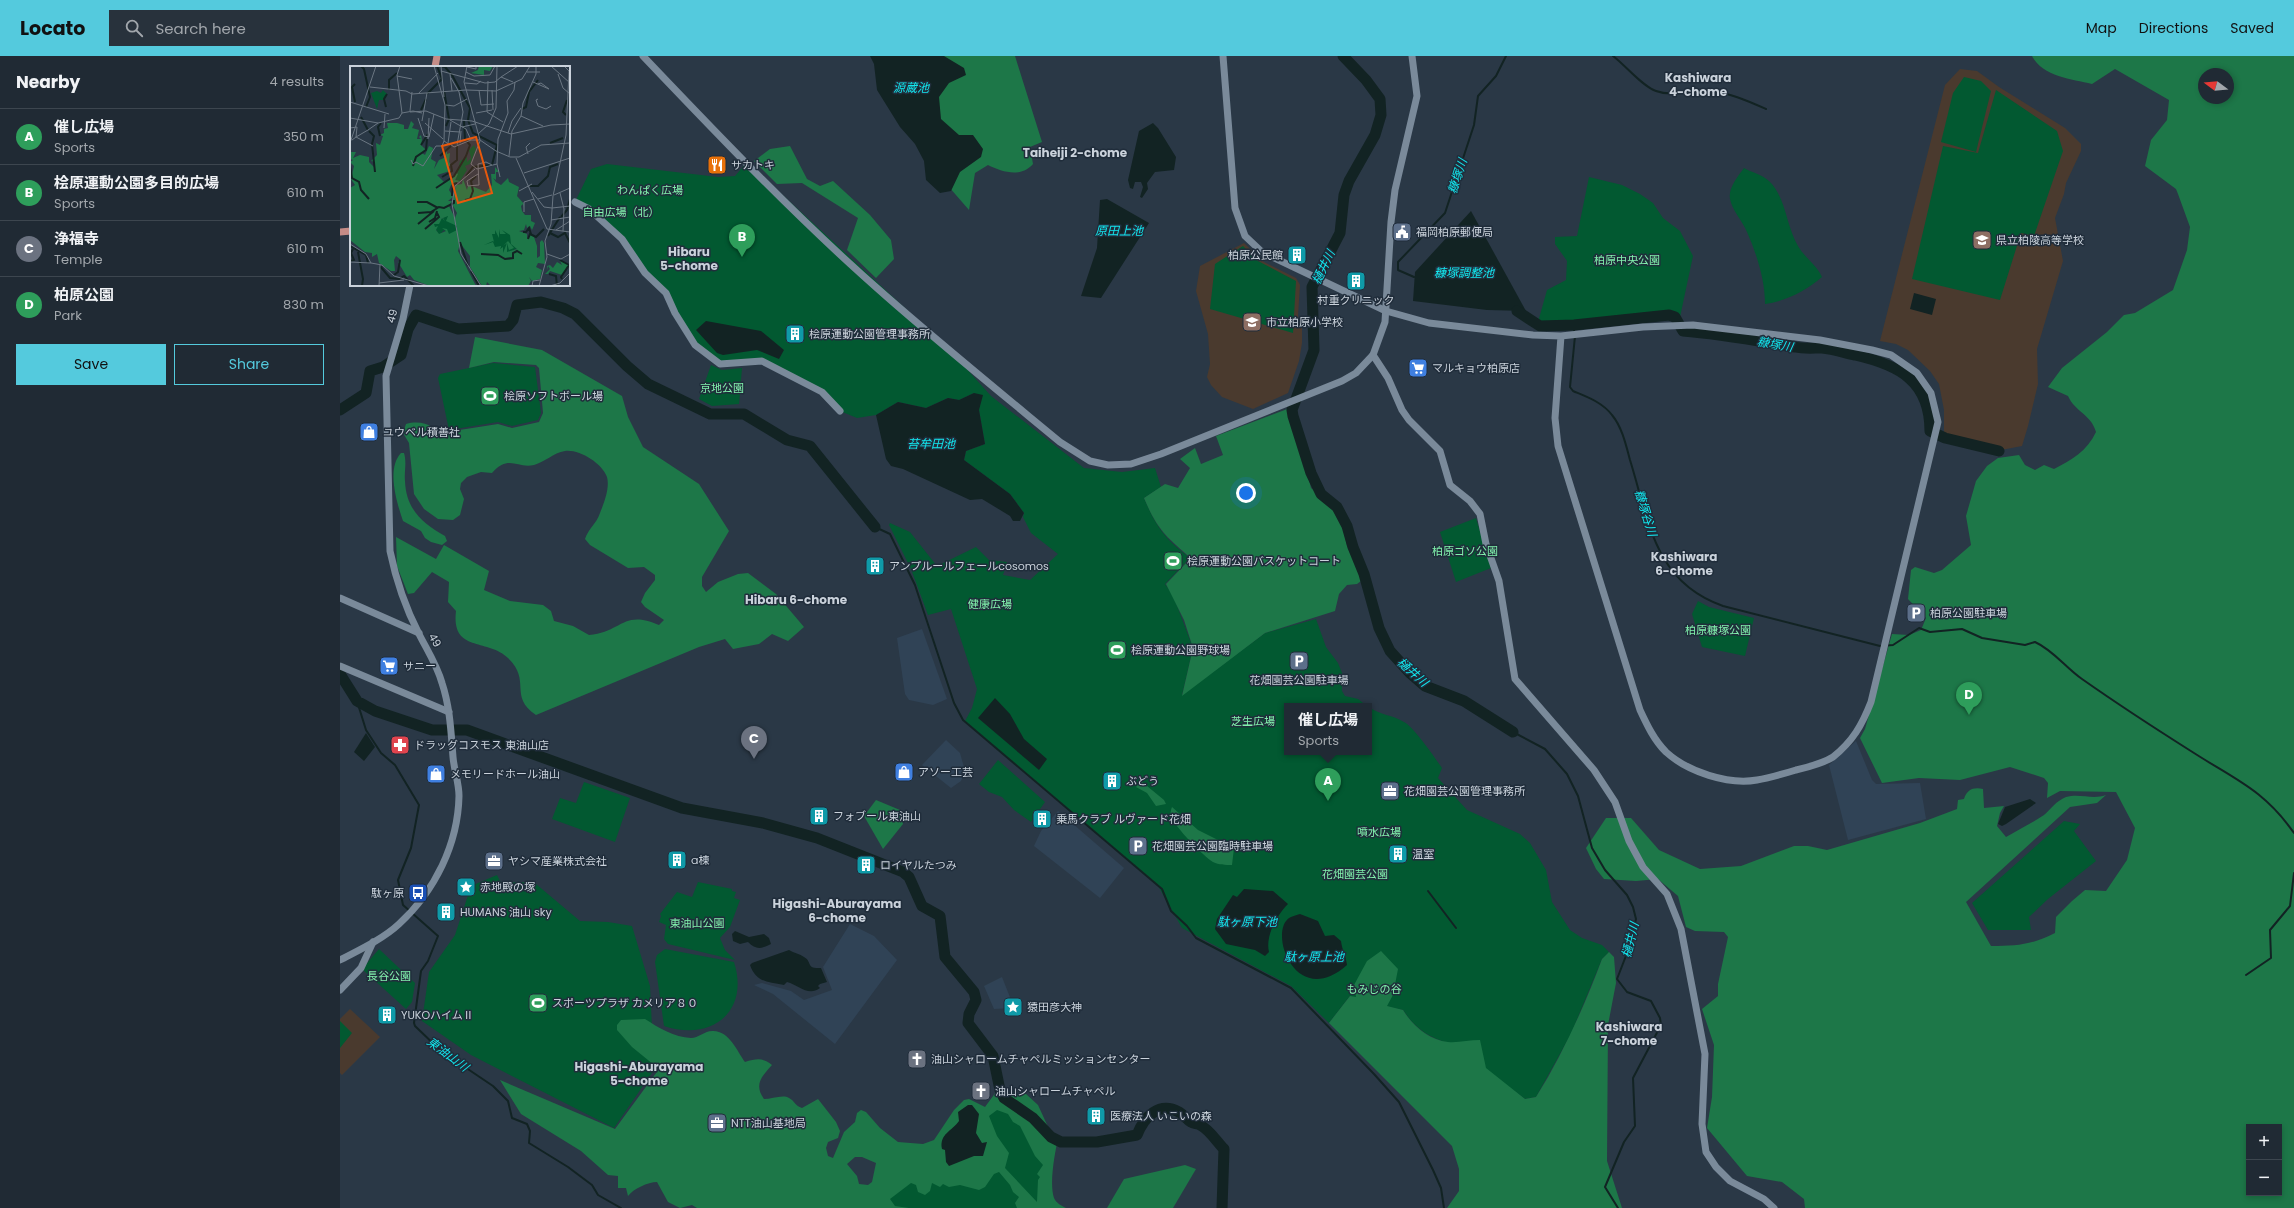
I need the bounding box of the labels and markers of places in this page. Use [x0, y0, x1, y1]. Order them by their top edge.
restaurant icon: サカトキ [706, 154, 728, 176]
place label: サカトキ [731, 157, 775, 173]
public building icon: 福岡柏原郵便局 [1391, 221, 1413, 243]
pin: B [729, 224, 755, 257]
place label: 福岡柏原郵便局 [1416, 224, 1493, 240]
school or university icon: 県立柏陵高等学校 [1971, 229, 1993, 251]
place label: 県立柏陵高等学校 [1996, 232, 2084, 248]
building icon: 柏原公民館 [1286, 244, 1308, 266]
place label: 柏原公民館 [1228, 247, 1283, 263]
building icon: 村重クリニック [1345, 270, 1367, 292]
place label: 村重クリニック [1318, 292, 1395, 308]
school or university icon: 市立柏原小学校 [1241, 311, 1263, 333]
place label: 市立柏原小学校 [1266, 314, 1343, 330]
building icon: 桧原運動公園管理事務所 [784, 323, 806, 345]
place label: 桧原運動公園管理事務所 [809, 326, 931, 342]
supermarket icon: マルキョウ柏原店 [1407, 357, 1429, 379]
place label: マルキョウ柏原店 [1432, 360, 1520, 376]
sports icon: 桧原ソフトボール場 [479, 385, 501, 407]
place label: 桧原ソフトボール場 [504, 388, 603, 404]
shop icon: ユウベル積善社 [358, 421, 380, 443]
place label: ユウベル積善社 [383, 424, 460, 440]
sports icon: 桧原運動公園バスケットコート [1162, 550, 1184, 572]
place label: 桧原運動公園バスケットコート [1187, 553, 1341, 569]
building icon: アンプルールフェールcosomos [864, 555, 886, 577]
place label: アンプルールフェールcosomos [889, 558, 1049, 574]
parking icon: 柏原公園駐車場 [1905, 602, 1927, 624]
place label: 柏原公園駐車場 [1930, 605, 2007, 621]
sports icon: 桧原運動公園野球場 [1106, 639, 1128, 661]
place label: 桧原運動公園野球場 [1131, 642, 1230, 658]
parking icon: 花畑園芸公園駐車場 [1288, 650, 1310, 672]
supermarket icon: サニー [378, 655, 400, 677]
place label: サニー [403, 658, 436, 674]
place label: 花畑園芸公園駐車場 [1250, 672, 1349, 688]
pin: D [1956, 682, 1982, 715]
pin: C [741, 726, 767, 759]
pharmacy icon: ドラッグコスモス 東油山店 [389, 734, 411, 756]
place label: ドラッグコスモス 東油山店 [414, 737, 549, 753]
shop icon: アソー工芸 [893, 761, 915, 783]
shop icon: メモリードホール油山 [425, 763, 447, 785]
place label: アソー工芸 [918, 764, 973, 780]
place label: メモリードホール油山 [450, 766, 560, 782]
pin: A [1315, 768, 1341, 801]
building icon: ぶどう [1101, 770, 1123, 792]
place label: ぶどう [1126, 773, 1159, 789]
office icon: 花畑園芸公園管理事務所 [1379, 780, 1401, 802]
place label: 花畑園芸公園管理事務所 [1404, 783, 1526, 799]
building icon: フォブール東油山 [808, 805, 830, 827]
place label: フォブール東油山 [833, 808, 921, 824]
building icon: 乗馬クラブ ルヴァード花畑 [1031, 808, 1053, 830]
place label: 乗馬クラブ ルヴァード花畑 [1056, 811, 1191, 827]
parking icon: 花畑園芸公園臨時駐車場 [1127, 835, 1149, 857]
place label: 花畑園芸公園臨時駐車場 [1152, 838, 1273, 854]
building icon: 温室 [1387, 843, 1409, 865]
place label: 温室 [1412, 846, 1434, 862]
building icon: a棟 [666, 849, 688, 871]
office icon: ヤシマ産業株式会社 [483, 850, 505, 872]
place label: a棟 [691, 852, 709, 868]
place label: ヤシマ産業株式会社 [508, 853, 607, 869]
building icon: ロイヤルたつみ [855, 854, 877, 876]
place label: ロイヤルたつみ [880, 857, 957, 873]
place icon: 赤地殿の塚 [455, 876, 477, 898]
place label: 赤地殿の塚 [480, 879, 535, 895]
bus stop icon: 駄ヶ原 [407, 882, 429, 904]
place label: 駄ヶ原 [371, 885, 404, 901]
building icon: HUMANS 油山 sky [435, 901, 457, 923]
place label: HUMANS 油山 sky [460, 904, 552, 920]
sports icon: スポーツプラザ カメリア８０ [527, 992, 549, 1014]
place label: スポーツプラザ カメリア８０ [552, 995, 698, 1011]
place icon: 猿田彦大神 [1002, 996, 1024, 1018]
place label: 猿田彦大神 [1027, 999, 1082, 1015]
building icon: YUKOハイムⅡ [376, 1004, 398, 1026]
place label: YUKOハイムⅡ [401, 1007, 474, 1023]
church icon: 油山シャロームチャペルミッションセンター [906, 1048, 928, 1070]
place label: 油山シャロームチャペルミッションセンター [931, 1051, 1151, 1067]
church icon: 油山シャロームチャペル [970, 1080, 992, 1102]
place label: 油山シャロームチャペル [995, 1083, 1116, 1099]
building icon: 医療法人 いこいの森 [1085, 1105, 1107, 1127]
place label: 医療法人 いこいの森 [1110, 1108, 1212, 1124]
office icon: NTT油山基地局 [706, 1112, 728, 1134]
place label: NTT油山基地局 [731, 1115, 806, 1131]

